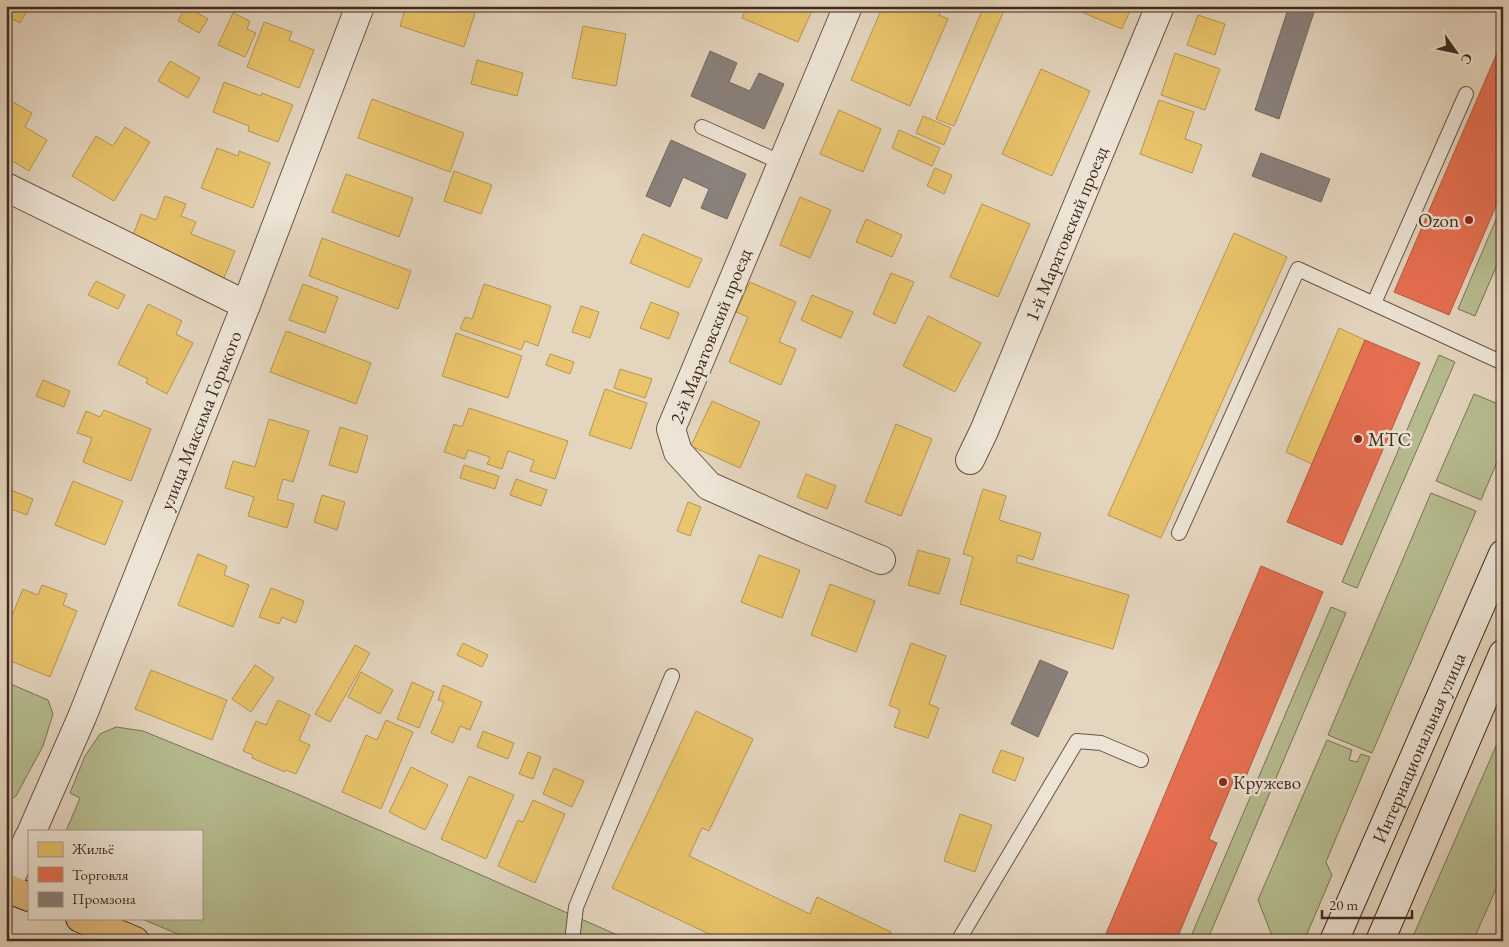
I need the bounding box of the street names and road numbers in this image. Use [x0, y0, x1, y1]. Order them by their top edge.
street label: 1-й Маратовский проезд [1019, 142, 1114, 325]
street label: 2-й Маратовский проезд [664, 244, 757, 428]
street label: улица Максима Горького [154, 327, 248, 514]
street label: Интернациональная улица [1366, 648, 1472, 847]

